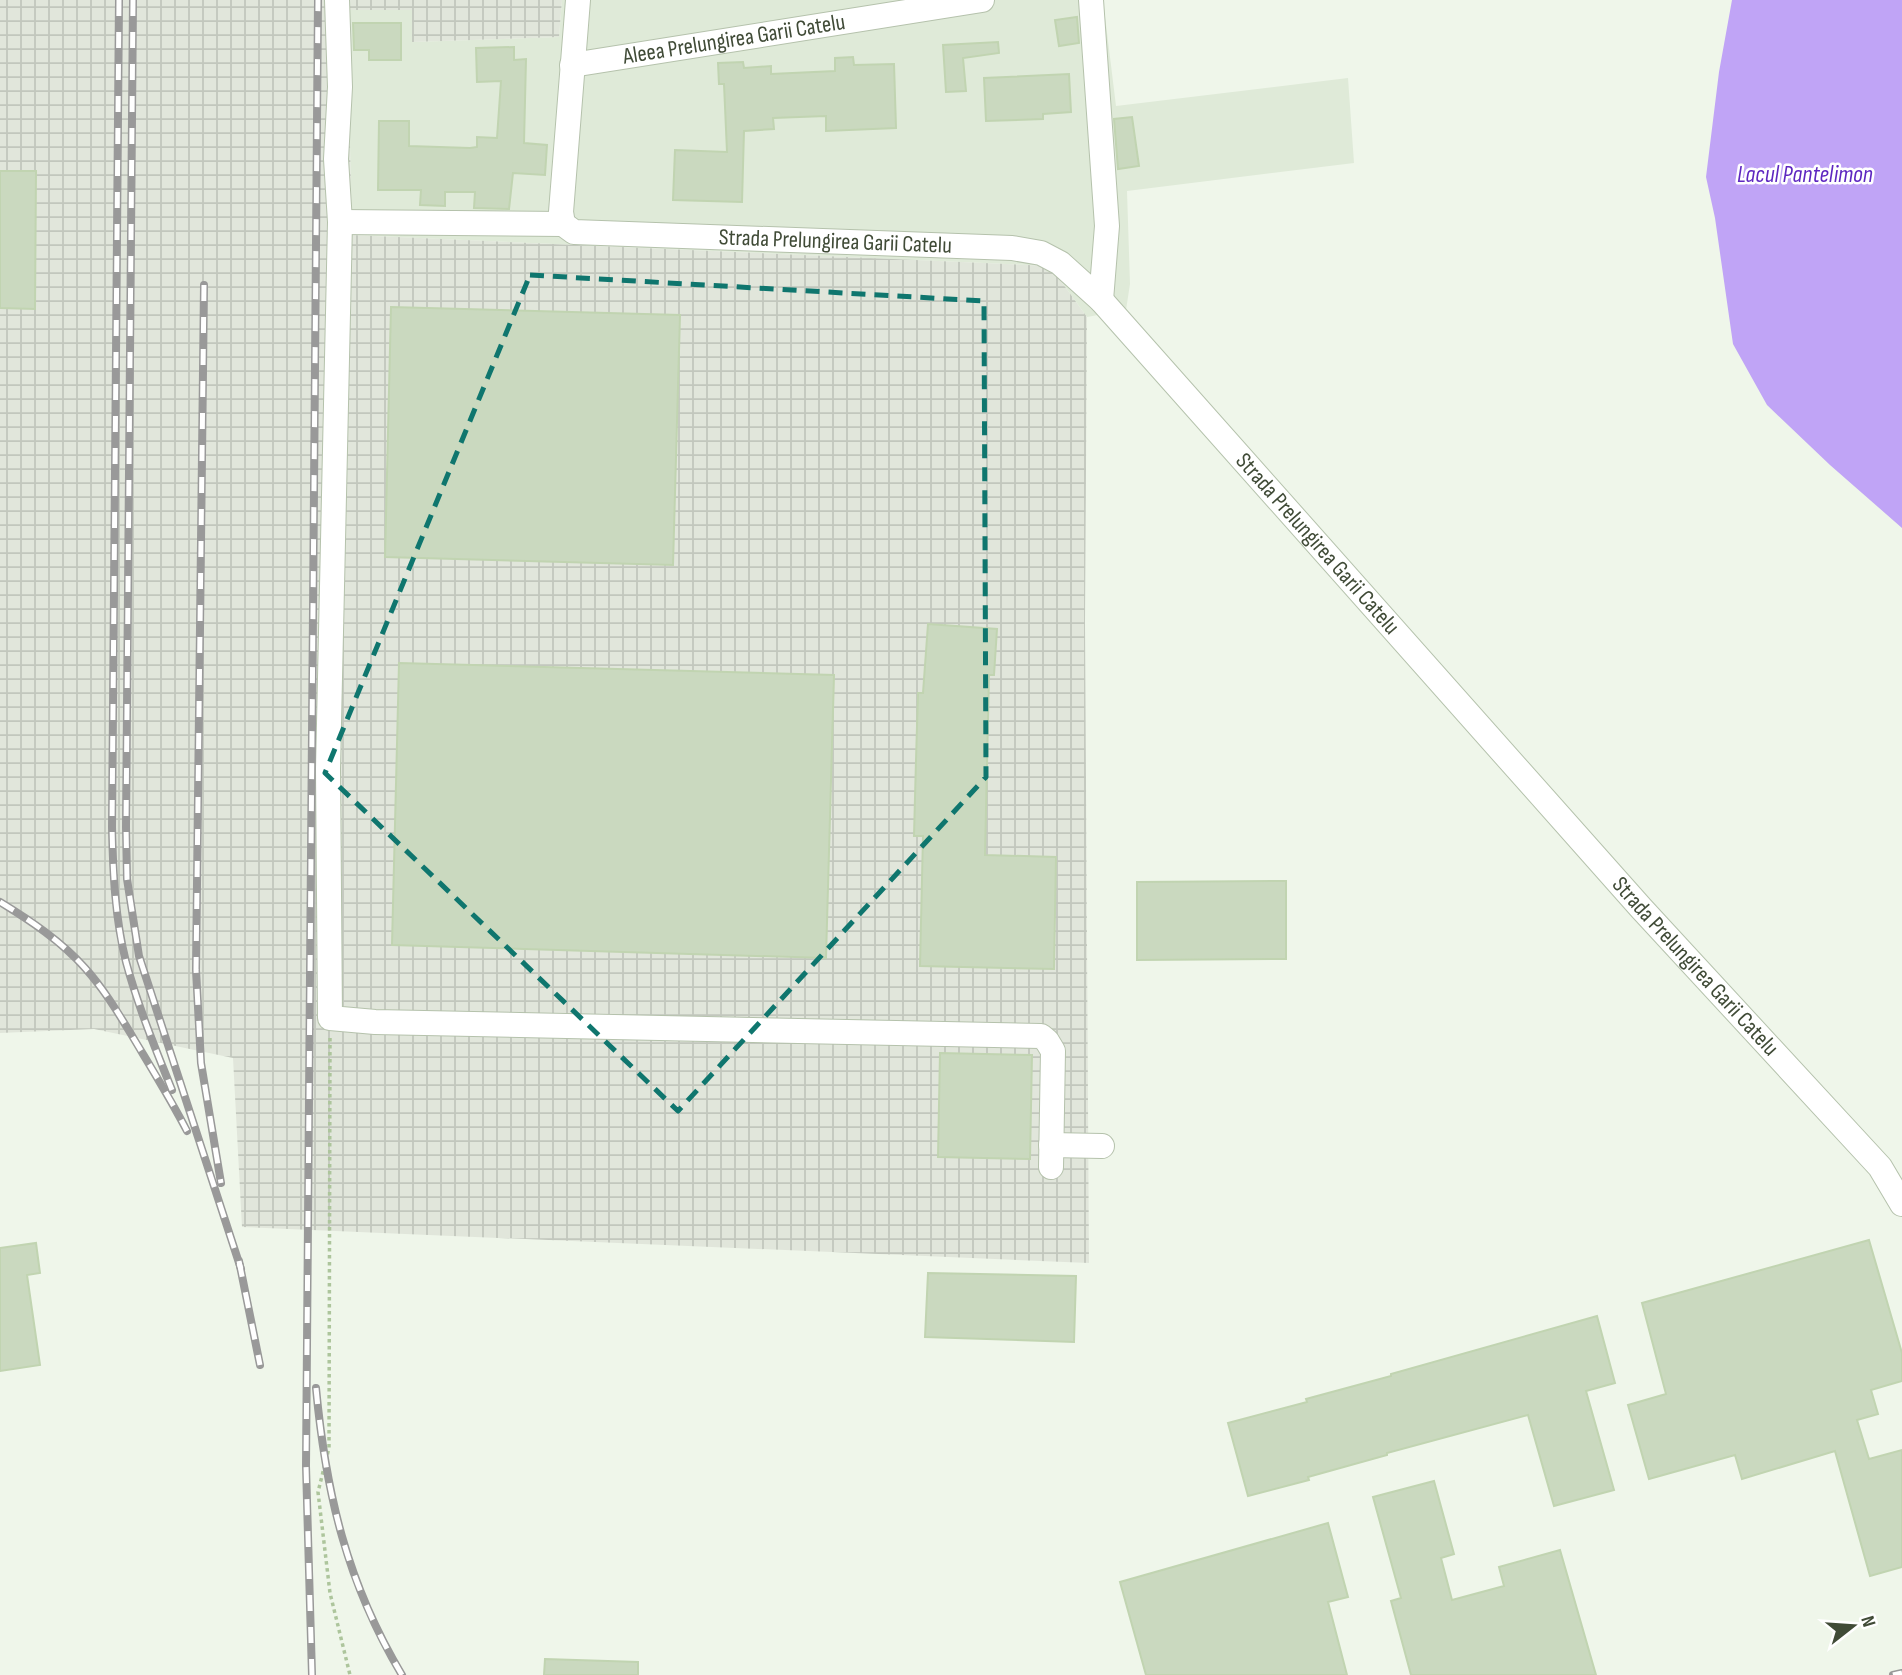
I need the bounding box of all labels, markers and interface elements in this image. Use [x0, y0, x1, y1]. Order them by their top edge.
street label: Aleea Prelungirea Garii Catelu [620, 8, 847, 71]
water label: Lacul Pantelimon [1737, 160, 1873, 189]
street label: Strada Prelungirea Garii Catelu [718, 223, 952, 260]
street label: Strada Prelungirea Garii Catelu [1230, 447, 1405, 640]
street label: Strada Prelungirea Garii Catelu [1606, 871, 1784, 1062]
north arrow [1818, 1591, 1888, 1661]
text: N [1855, 1613, 1880, 1630]

